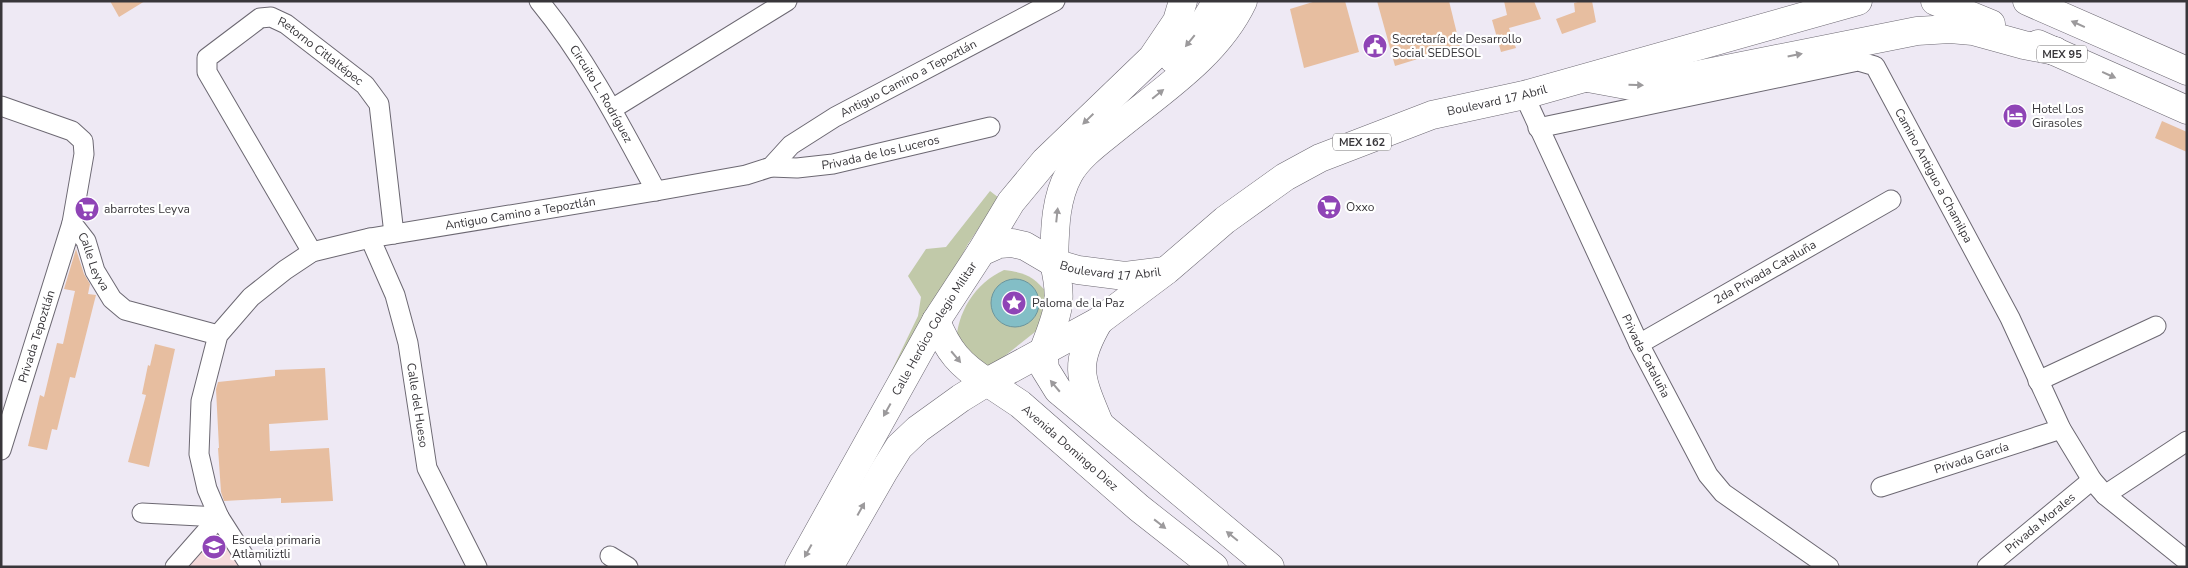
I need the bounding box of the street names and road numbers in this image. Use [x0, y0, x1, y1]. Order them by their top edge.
street label: Retorno Citlaltépec [275, 13, 367, 89]
street label: Antiguo Camino a Tepoztlán [837, 36, 979, 121]
street label: Circuito L. Rodríguez [566, 42, 637, 146]
road number: MEX 95 [2037, 46, 2087, 62]
street label: Boulevard 17 Abril [1446, 81, 1549, 120]
street label: Camino Antiguo a Chamilpa [1891, 105, 1976, 246]
street label: Privada de los Luceros [821, 131, 941, 173]
road number: MEX 162 [1333, 134, 1391, 150]
street label: Antiguo Camino a Tepoztlán [444, 193, 597, 234]
street label: Calle Leyva [74, 229, 113, 294]
street label: 2da Privada Cataluña [1711, 236, 1819, 308]
street label: Boulevard 17 Abril [1058, 257, 1162, 284]
street label: Calle Heróico Colegio Militar [888, 258, 981, 399]
street label: Privada Tepoztlán [15, 288, 59, 385]
street label: Privada Cataluña [1618, 311, 1674, 400]
street label: Calle del Hueso [403, 362, 432, 449]
street label: Avenida Domingo Diez [1018, 401, 1122, 494]
street label: Privada García [1932, 438, 2011, 477]
street label: Privada Morales [2002, 489, 2079, 557]

